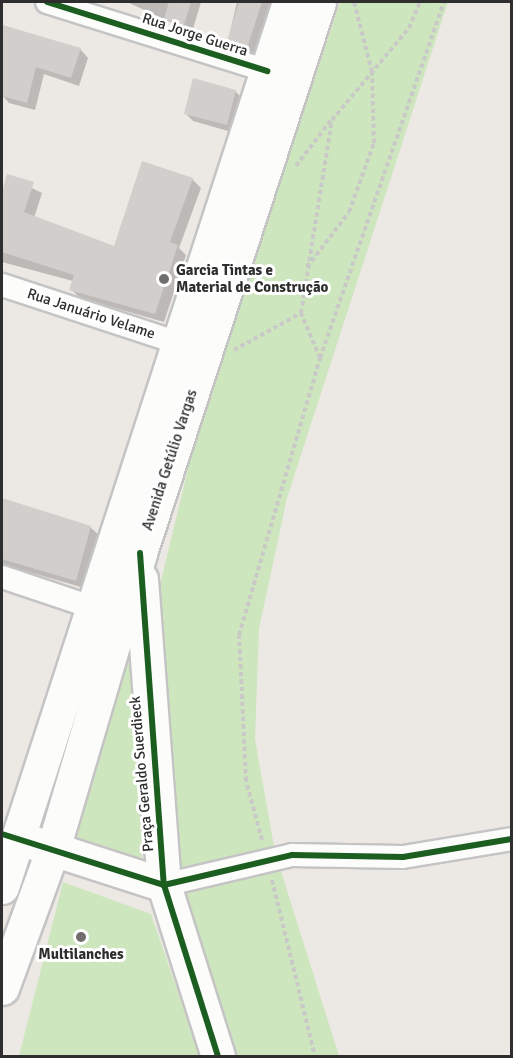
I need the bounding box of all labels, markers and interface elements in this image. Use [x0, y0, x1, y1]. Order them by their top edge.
street label: Rua Jorge Guerra [140, 9, 250, 61]
place label: Garcia Tintas e Material de Construção [176, 261, 328, 296]
marker: Garcia Tintas e Material de Construção [157, 272, 171, 286]
street label: Rua Januário Velame [25, 285, 157, 343]
street label: Avenida Getúlio Vargas [139, 387, 201, 533]
street label: Praça Geraldo Suerdieck [126, 695, 158, 853]
marker: Multilanches [74, 930, 88, 944]
place label: Multilanches [38, 946, 124, 964]

